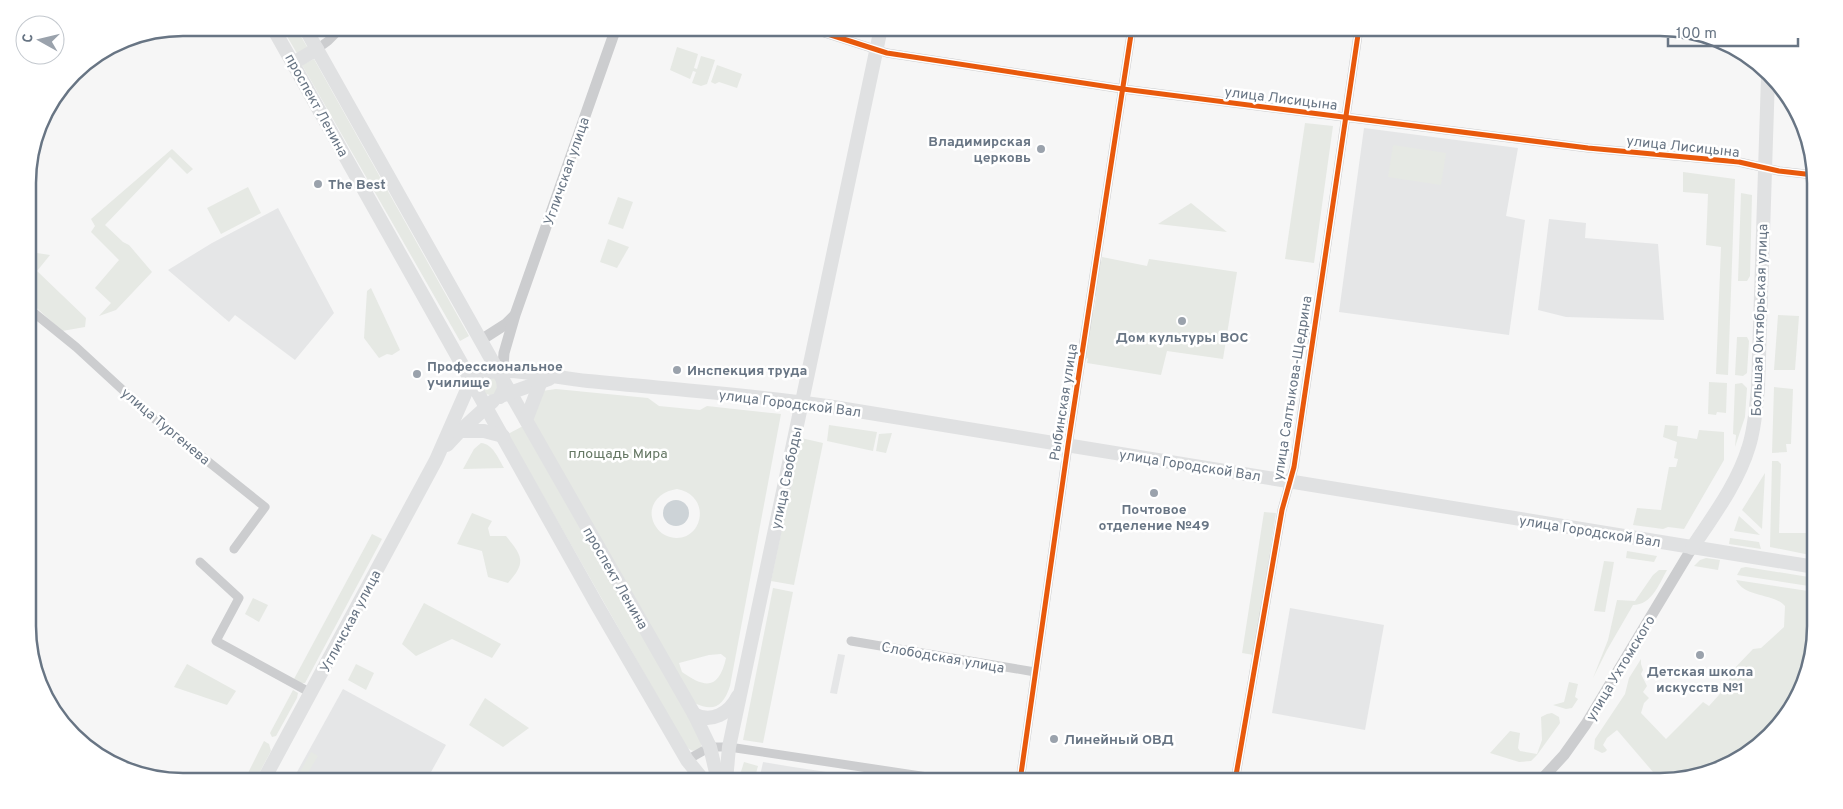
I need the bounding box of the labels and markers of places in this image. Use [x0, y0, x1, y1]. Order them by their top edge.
place label: Владимирская церковь [928, 134, 1031, 167]
marker: Владимирская церковь [1035, 143, 1047, 155]
place label: The Best [328, 177, 386, 194]
marker: The Best [312, 178, 324, 190]
marker: Дом культуры ВОС [1176, 315, 1188, 327]
place label: Дом культуры ВОС [1116, 330, 1248, 347]
place label: Профессиональное училище [427, 359, 563, 392]
place label: Инспекция труда [687, 363, 807, 380]
marker: Инспекция труда [671, 364, 683, 376]
marker: Профессиональное училище [411, 368, 423, 380]
marker: Почтовое отделение №49 [1148, 487, 1160, 499]
place label: Почтовое отделение №49 [1098, 502, 1210, 535]
marker: Детская школа искусств №1 [1694, 649, 1706, 661]
place label: Детская школа искусств №1 [1647, 664, 1753, 697]
place label: Линейный ОВД [1064, 732, 1174, 749]
marker: Линейный ОВД [1048, 733, 1060, 745]

